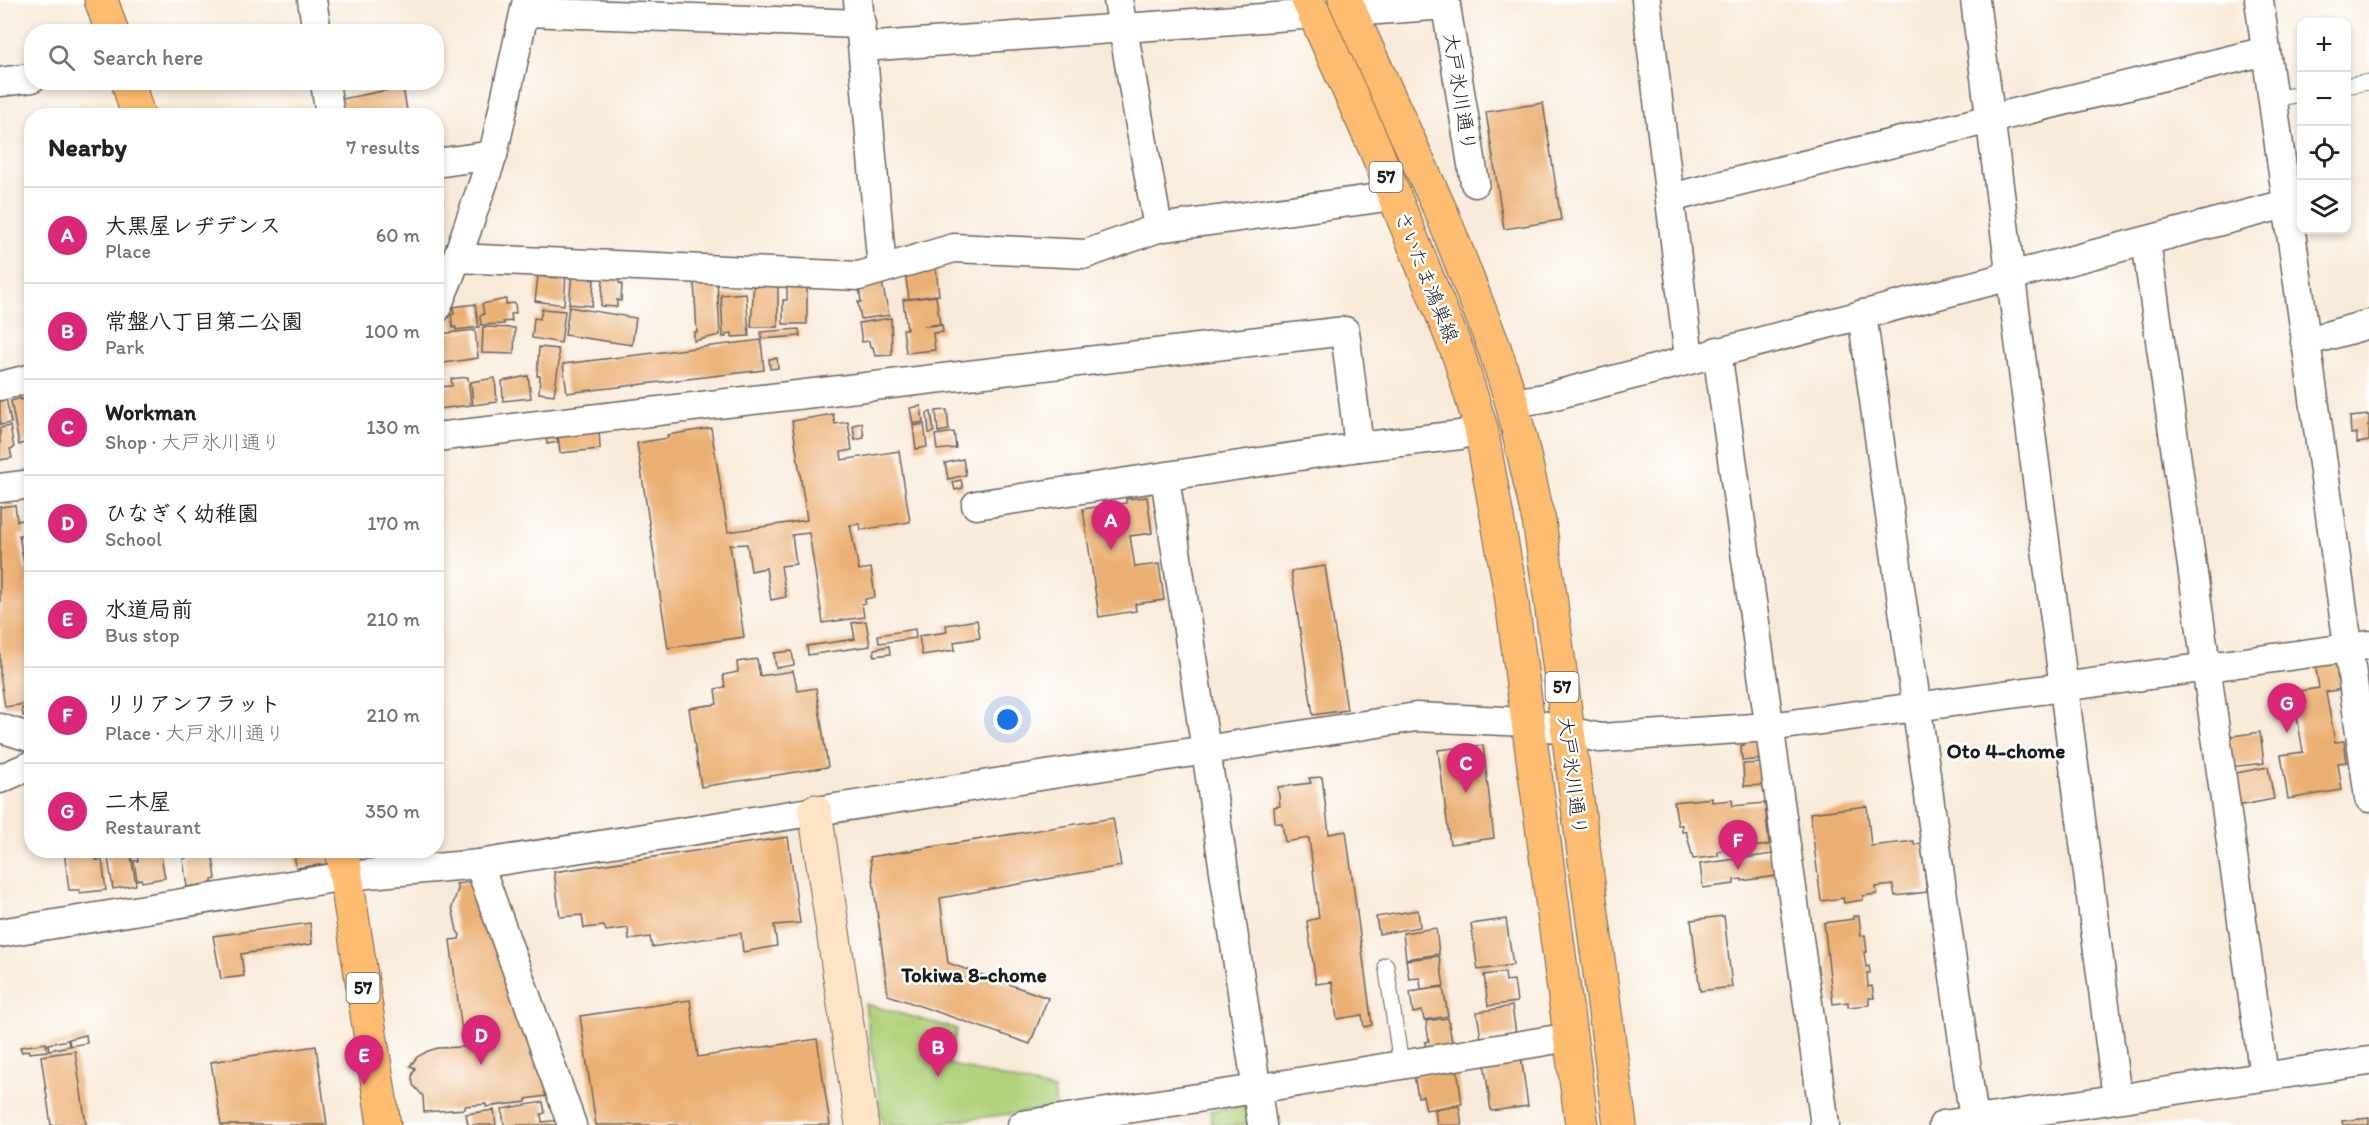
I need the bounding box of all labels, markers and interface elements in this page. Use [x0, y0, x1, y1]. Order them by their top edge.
map controls [2297, 18, 2351, 234]
button: + [2297, 18, 2351, 72]
search box [24, 24, 444, 90]
street label: 大戸氷川通り [1439, 31, 1481, 153]
icon: search [45, 41, 78, 74]
text: Search here [93, 44, 203, 71]
button: − [2297, 72, 2351, 126]
button: locate [2297, 126, 2351, 180]
text: Nearby [48, 131, 127, 163]
text: 7 results [346, 135, 420, 159]
road number: 57 [1370, 162, 1402, 192]
button: layers [2297, 180, 2351, 234]
street label: さいたま鴻巣線 [1390, 208, 1464, 346]
text: 大黒屋レヂデンス [105, 212, 281, 239]
text: A [61, 223, 74, 247]
text: 60 m [376, 223, 420, 247]
text: Place [105, 239, 151, 263]
text: 常盤八丁目第二公園 [105, 308, 303, 335]
text: B [61, 319, 74, 343]
text: 100 m [365, 319, 420, 343]
text: Park [105, 335, 144, 359]
text: Workman [105, 399, 196, 426]
text: C [61, 415, 74, 439]
text: 130 m [366, 415, 420, 439]
text: Shop · 大戸氷川通り [105, 430, 281, 454]
text: ひなぎく幼稚園 [105, 500, 259, 527]
pin: A [1092, 500, 1130, 550]
text: D [61, 511, 74, 535]
text: 170 m [367, 511, 420, 535]
text: School [105, 527, 162, 551]
text: 水道局前 [105, 596, 193, 623]
text: E [62, 607, 73, 631]
text: 210 m [367, 607, 420, 631]
text: Bus stop [105, 623, 180, 647]
road number: 57 [1546, 672, 1578, 702]
pin: G [2268, 684, 2306, 733]
text: リリアンフラット [105, 690, 281, 717]
text: F [62, 703, 73, 727]
text: 210 m [367, 703, 420, 727]
your location [993, 705, 1022, 734]
street label: 大戸氷川通り [1554, 715, 1592, 837]
text: Place · 大戸氷川通り [105, 721, 285, 745]
district label: Oto 4-chome [1947, 738, 2065, 763]
pin: C [1446, 744, 1486, 793]
text: 二木屋 [105, 788, 171, 815]
text: G [61, 799, 74, 823]
text: 350 m [365, 799, 420, 823]
text: Restaurant [105, 815, 201, 839]
pin: F [1718, 820, 1758, 870]
district label: Tokiwa 8-chome [900, 962, 1047, 987]
road number: 57 [346, 973, 380, 1003]
pin: D [462, 1016, 500, 1065]
pin: B [918, 1028, 958, 1077]
pin: E [344, 1036, 384, 1085]

